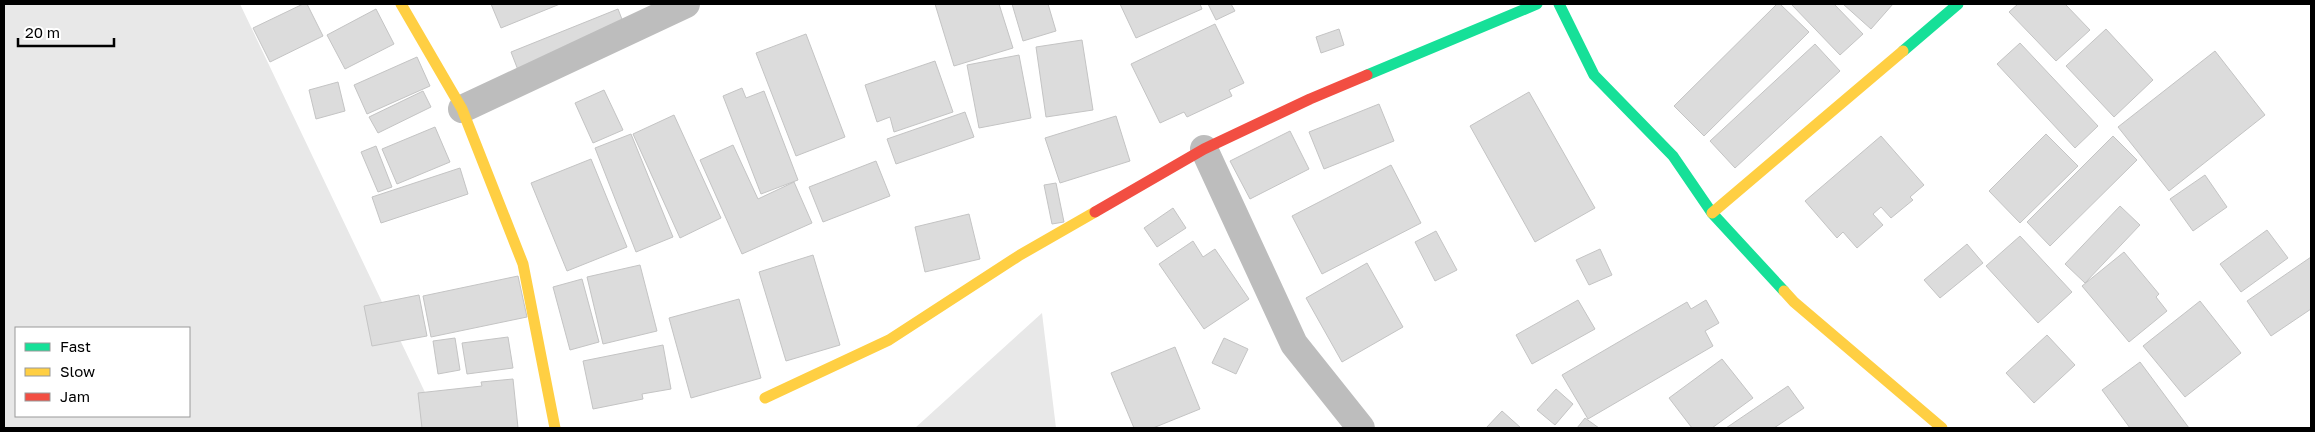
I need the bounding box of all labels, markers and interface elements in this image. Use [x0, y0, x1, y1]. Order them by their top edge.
scale bar [18, 15, 114, 47]
text: 20 m [25, 23, 60, 41]
legend [15, 327, 190, 417]
text: Fast [60, 337, 91, 355]
text: Slow [60, 362, 95, 380]
text: Jam [60, 387, 90, 405]

